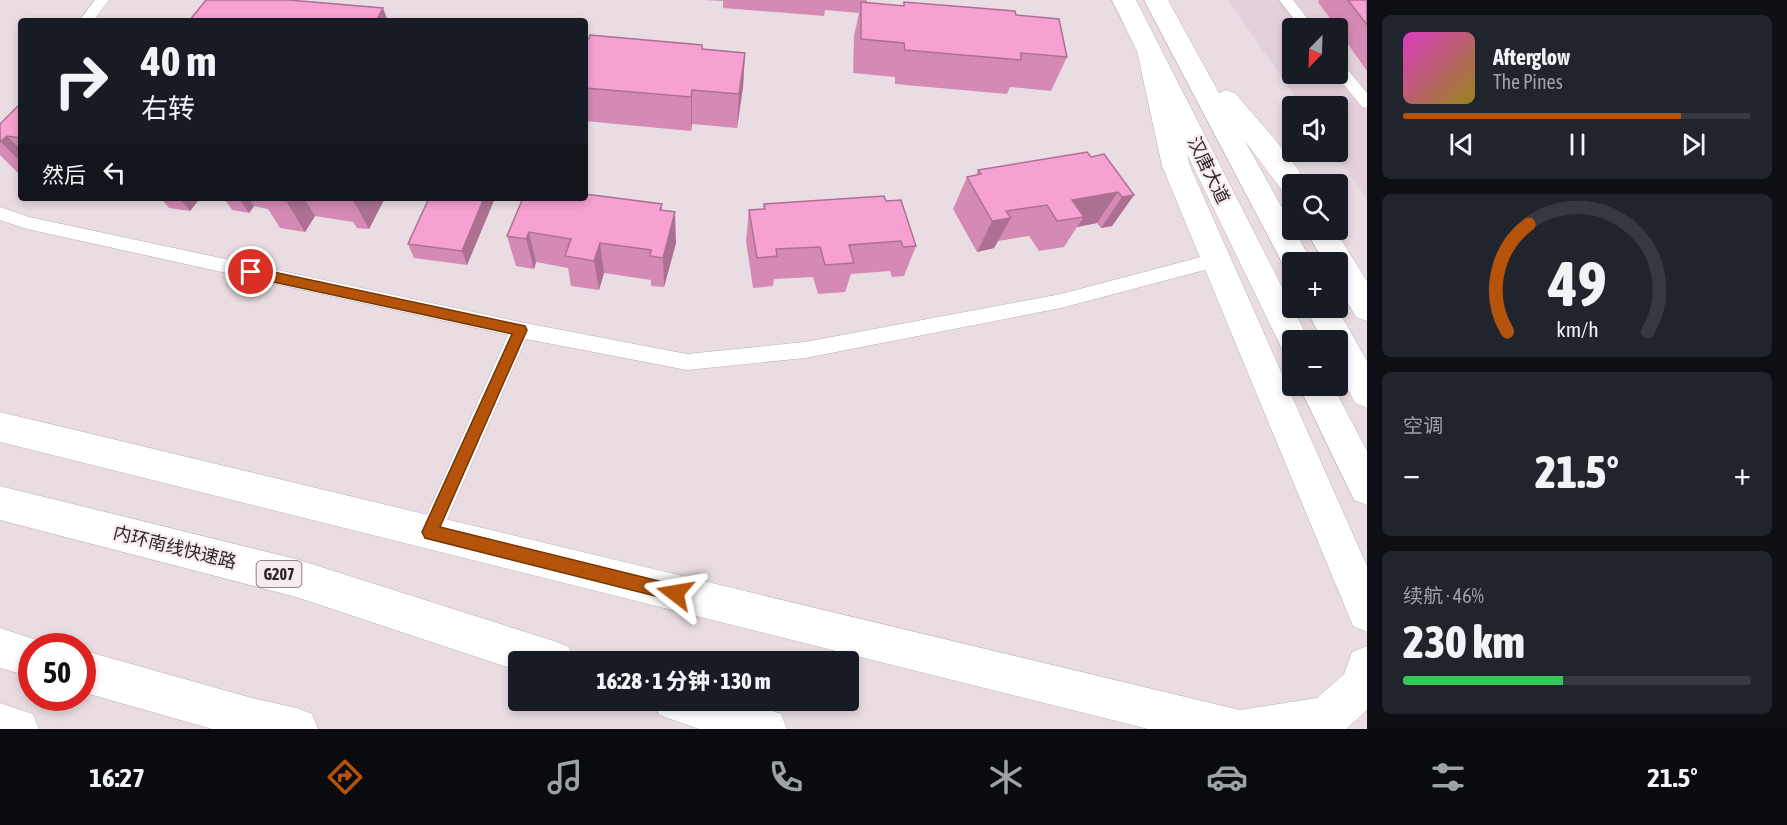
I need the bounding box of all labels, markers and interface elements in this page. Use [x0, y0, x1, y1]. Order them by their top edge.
north arrow [1282, 18, 1348, 84]
map controls [1282, 18, 1348, 396]
text: 40 m [141, 37, 216, 85]
icon: right [42, 42, 120, 120]
text: Afterglow [1493, 44, 1570, 70]
text: The Pines [1493, 70, 1563, 93]
text: 右转 [141, 93, 195, 124]
button: sound [1282, 96, 1348, 162]
icon: previous [1445, 128, 1478, 161]
icon: pause [1561, 128, 1594, 161]
icon: next [1677, 128, 1710, 161]
street label: 汉唐大道 [1184, 133, 1234, 207]
icon: left [98, 156, 131, 189]
text: 然后 [42, 162, 86, 188]
button: search [1282, 174, 1348, 240]
pin [225, 246, 276, 297]
text: 49 [1547, 248, 1606, 319]
button: + [1282, 252, 1348, 318]
icon: arrive [234, 255, 267, 288]
text: km/h [1556, 318, 1598, 343]
button: − [1282, 330, 1348, 396]
text: 空调 [1403, 414, 1443, 437]
text: 21.5° [1535, 446, 1619, 498]
text: − [1403, 454, 1420, 492]
text: + [1734, 454, 1751, 492]
street label: 内环南线快速路 [111, 522, 239, 572]
road number: G207 [256, 561, 302, 587]
position arrow [643, 561, 707, 625]
text: 续航 · 46% [1403, 584, 1484, 607]
text: 230 km [1403, 616, 1525, 668]
speed limit sign: 50 [18, 633, 96, 711]
text: 16:28 · 1 分钟 · 130 m [597, 668, 770, 694]
icon: directions [324, 756, 366, 798]
icon: music [544, 756, 586, 798]
icon: phone [765, 756, 807, 798]
icon: climate [985, 756, 1027, 798]
icon: car [1206, 756, 1248, 798]
icon: filters [1427, 756, 1469, 798]
text: 16:27 [89, 762, 145, 793]
text: 21.5° [1647, 762, 1698, 793]

